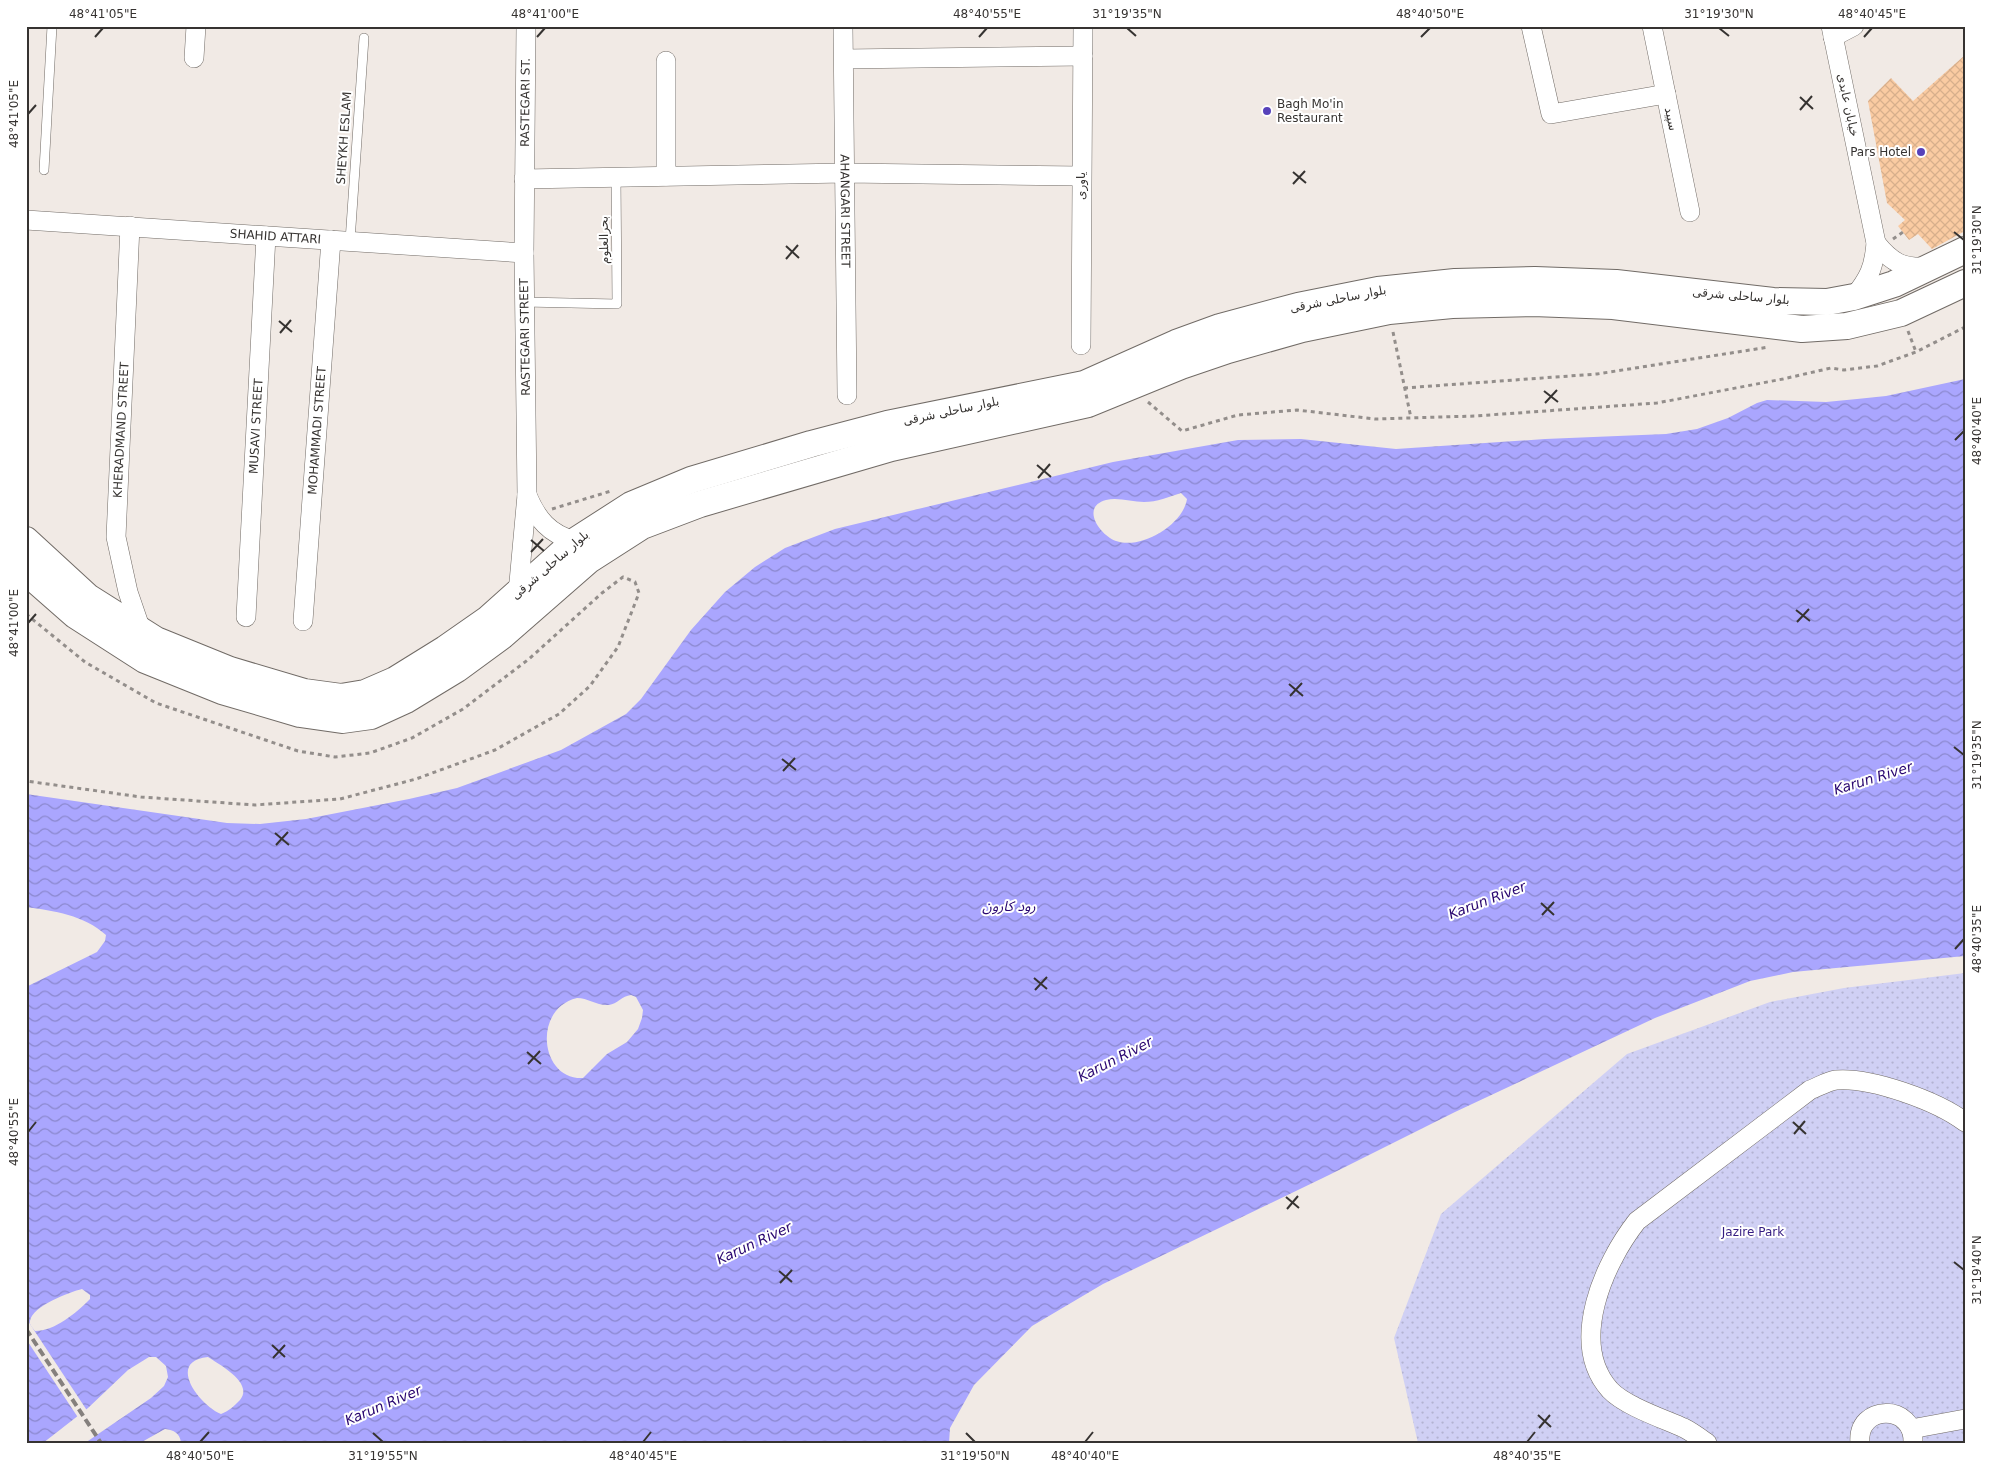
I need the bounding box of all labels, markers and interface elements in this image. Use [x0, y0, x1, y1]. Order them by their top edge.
text: 48°41'05"E [69, 7, 137, 21]
text: 48°41'00"E [511, 7, 579, 21]
text: 48°40'55"E [953, 7, 1021, 21]
text: 31°19'35"N [1092, 7, 1162, 21]
text: 48°40'50"E [1396, 7, 1464, 21]
text: 31°19'30"N [1684, 7, 1754, 21]
text: 48°40'45"E [1838, 7, 1906, 21]
street label: RASTEGARI ST. [518, 58, 533, 147]
street label: خیابان عابدی [1834, 72, 1862, 138]
text: 48°41'05"E [7, 80, 21, 148]
street label: SHEYKH ESLAM [334, 91, 354, 185]
place label: Bagh Mo'in Restaurant [1277, 97, 1344, 125]
marker: Bagh Mo'in Restaurant [1261, 105, 1273, 117]
street label: سپید [1662, 106, 1680, 132]
place label: Pars Hotel [1850, 145, 1911, 159]
marker: Pars Hotel [1915, 146, 1927, 158]
street label: AHANGARI STREET [837, 154, 853, 268]
street label: یاوری [1074, 172, 1089, 200]
text: 31°19'30"N [1970, 205, 1984, 275]
street label: بحرالعلوم [597, 216, 612, 264]
street label: SHAHID ATTARI [229, 227, 322, 247]
street label: RASTEGARI STREET [517, 277, 533, 396]
street label: بلوار ساحلی شرقی [1289, 283, 1388, 316]
street label: بلوار ساحلی شرقی [1692, 285, 1790, 308]
street label: KHERADMAND STREET [110, 361, 132, 498]
street label: MOHAMMADI STREET [305, 365, 329, 495]
street label: MUSAVI STREET [247, 377, 266, 475]
street label: بلوار ساحلی شرقی [902, 394, 1000, 429]
text: 48°40'40"E [1970, 397, 1984, 465]
street label: بلوار ساحلی شرقی [509, 528, 592, 603]
text: 48°41'00"E [7, 589, 21, 657]
text: 31°19'35"N [1970, 720, 1984, 790]
water label: Karun River [1832, 758, 1915, 798]
water label: Karun River [1446, 877, 1529, 922]
water label: رود کارون [982, 898, 1036, 915]
text: 48°40'35"E [1970, 905, 1984, 973]
water label: Karun River [1075, 1033, 1156, 1085]
text: 48°40'55"E [7, 1098, 21, 1166]
water label: Karun River [714, 1218, 795, 1267]
park label: Jazire Park [1721, 1225, 1784, 1239]
text: 31°19'40"N [1970, 1235, 1984, 1305]
water label: Karun River [342, 1381, 425, 1428]
text: 48°40'50"E [166, 1449, 234, 1463]
text: 31°19'55"N [348, 1449, 418, 1463]
text: 48°40'45"E [609, 1449, 677, 1463]
text: 31°19'50"N [940, 1449, 1010, 1463]
text: 48°40'40"E [1051, 1449, 1119, 1463]
text: 48°40'35"E [1493, 1449, 1561, 1463]

